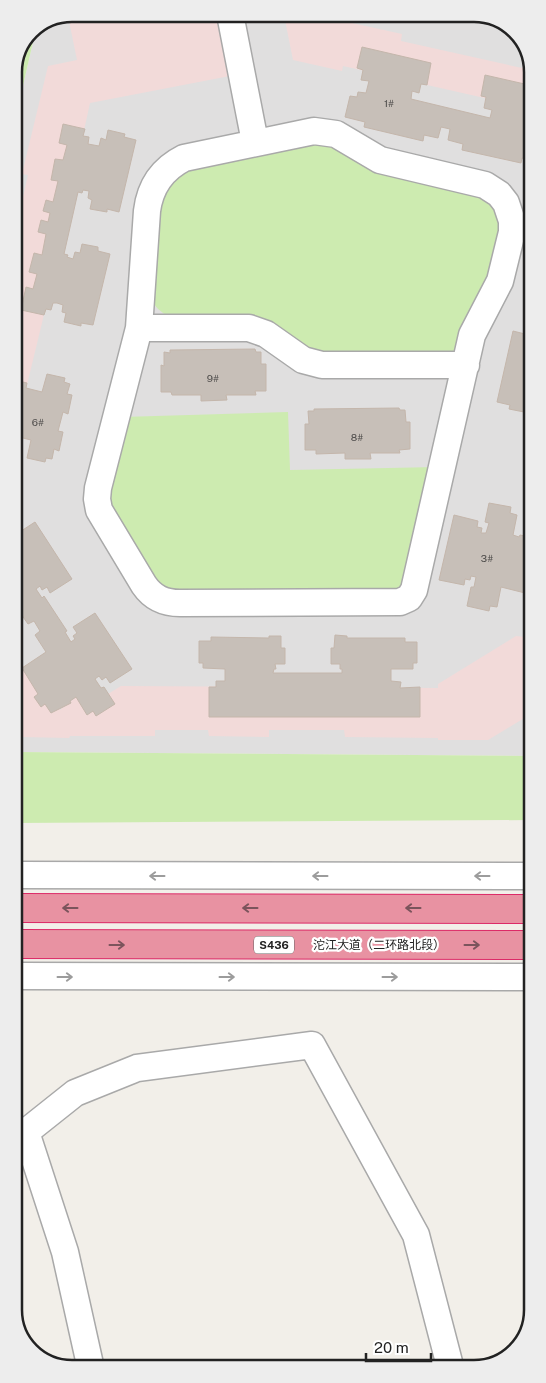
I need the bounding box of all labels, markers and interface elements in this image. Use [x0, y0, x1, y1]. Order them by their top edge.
house number: 1# [384, 97, 394, 109]
house number: 9# [207, 372, 219, 384]
house number: 6# [32, 416, 44, 428]
house number: 8# [351, 431, 363, 443]
house number: 3# [481, 552, 493, 564]
one-way arrow [150, 871, 166, 881]
one-way arrow [312, 871, 328, 881]
one-way arrow [475, 871, 491, 881]
one-way arrow [62, 903, 78, 913]
one-way arrow [242, 903, 258, 913]
one-way arrow [405, 903, 421, 913]
road number: S436 [254, 936, 294, 954]
street label: 沱江大道（二环路北段） [313, 938, 445, 952]
one-way arrow [108, 940, 125, 950]
one-way arrow [464, 940, 480, 950]
one-way arrow [56, 972, 72, 982]
one-way arrow [218, 972, 235, 982]
one-way arrow [381, 972, 397, 982]
scale bar [366, 1330, 431, 1362]
text: 20 m [374, 1339, 409, 1356]

